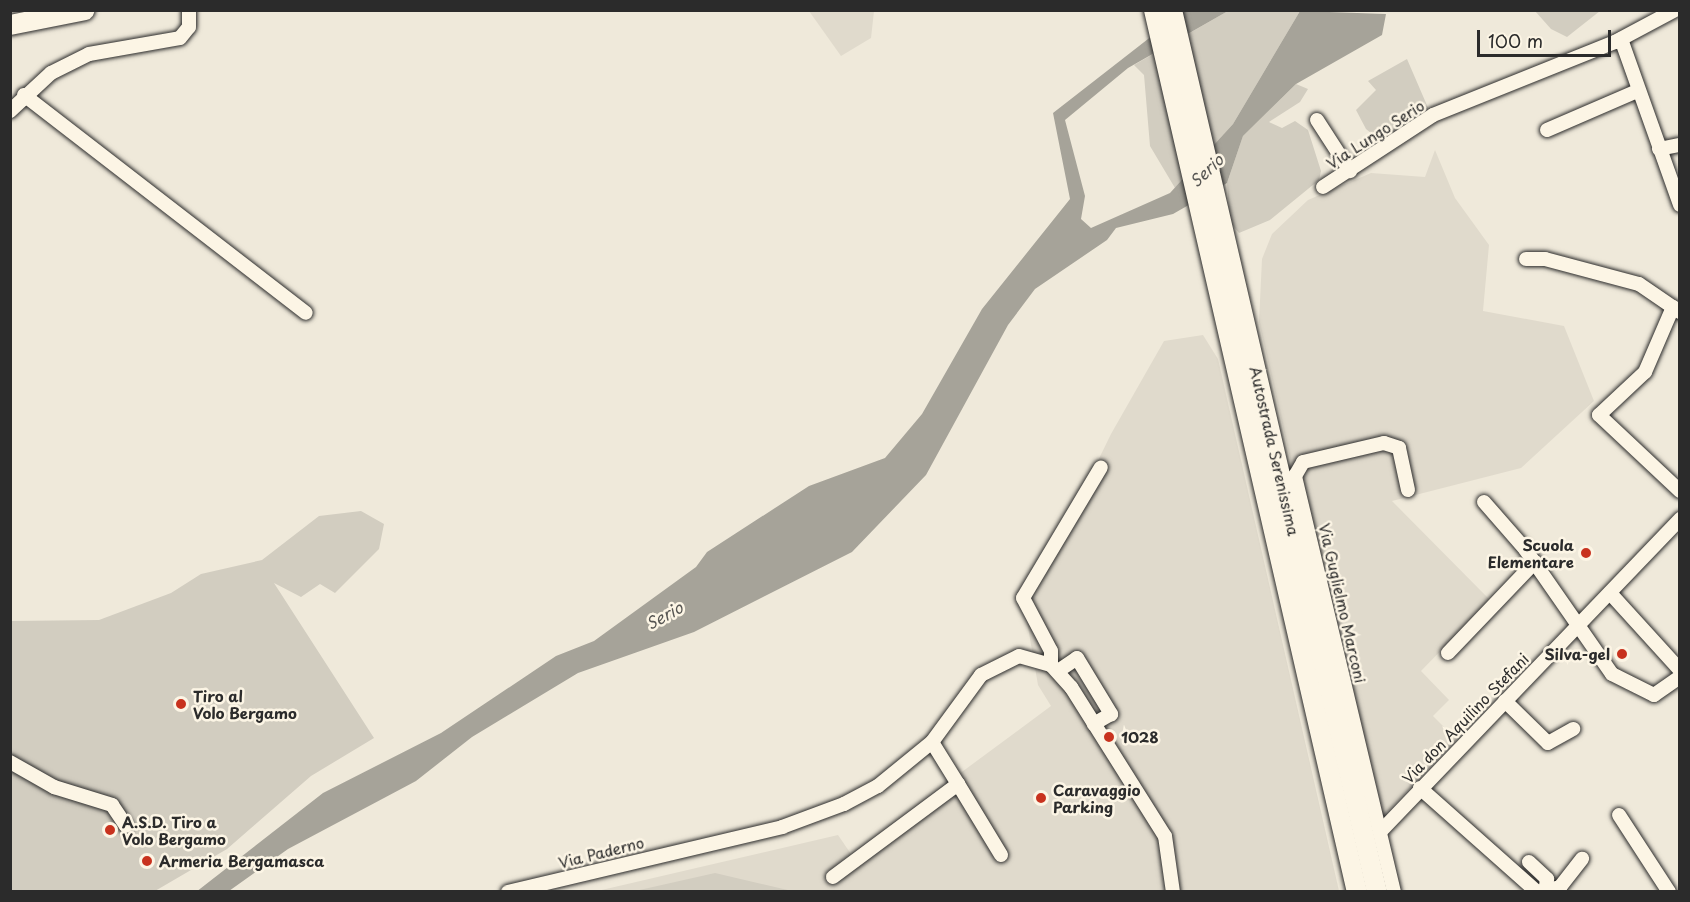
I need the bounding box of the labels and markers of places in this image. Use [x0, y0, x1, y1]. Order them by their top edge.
place label: Scuola Elementare [1488, 535, 1574, 570]
marker: Scuola Elementare [1579, 546, 1593, 560]
place label: Silva-gel [1544, 645, 1610, 663]
marker: Silva-gel [1615, 647, 1629, 661]
place label: Tiro al Volo Bergamo [193, 686, 298, 721]
marker: Tiro al Volo Bergamo [174, 697, 188, 711]
place label: 1028 [1121, 728, 1159, 746]
marker: 1028 [1102, 730, 1116, 744]
place label: Caravaggio Parking [1053, 780, 1141, 815]
marker: Caravaggio Parking [1034, 791, 1048, 805]
place label: A.S.D. Tiro a Volo Bergamo [122, 812, 227, 847]
marker: A.S.D. Tiro a Volo Bergamo [103, 823, 117, 837]
place label: Armeria Bergamasca [159, 852, 324, 870]
marker: Armeria Bergamasca [140, 854, 154, 868]

